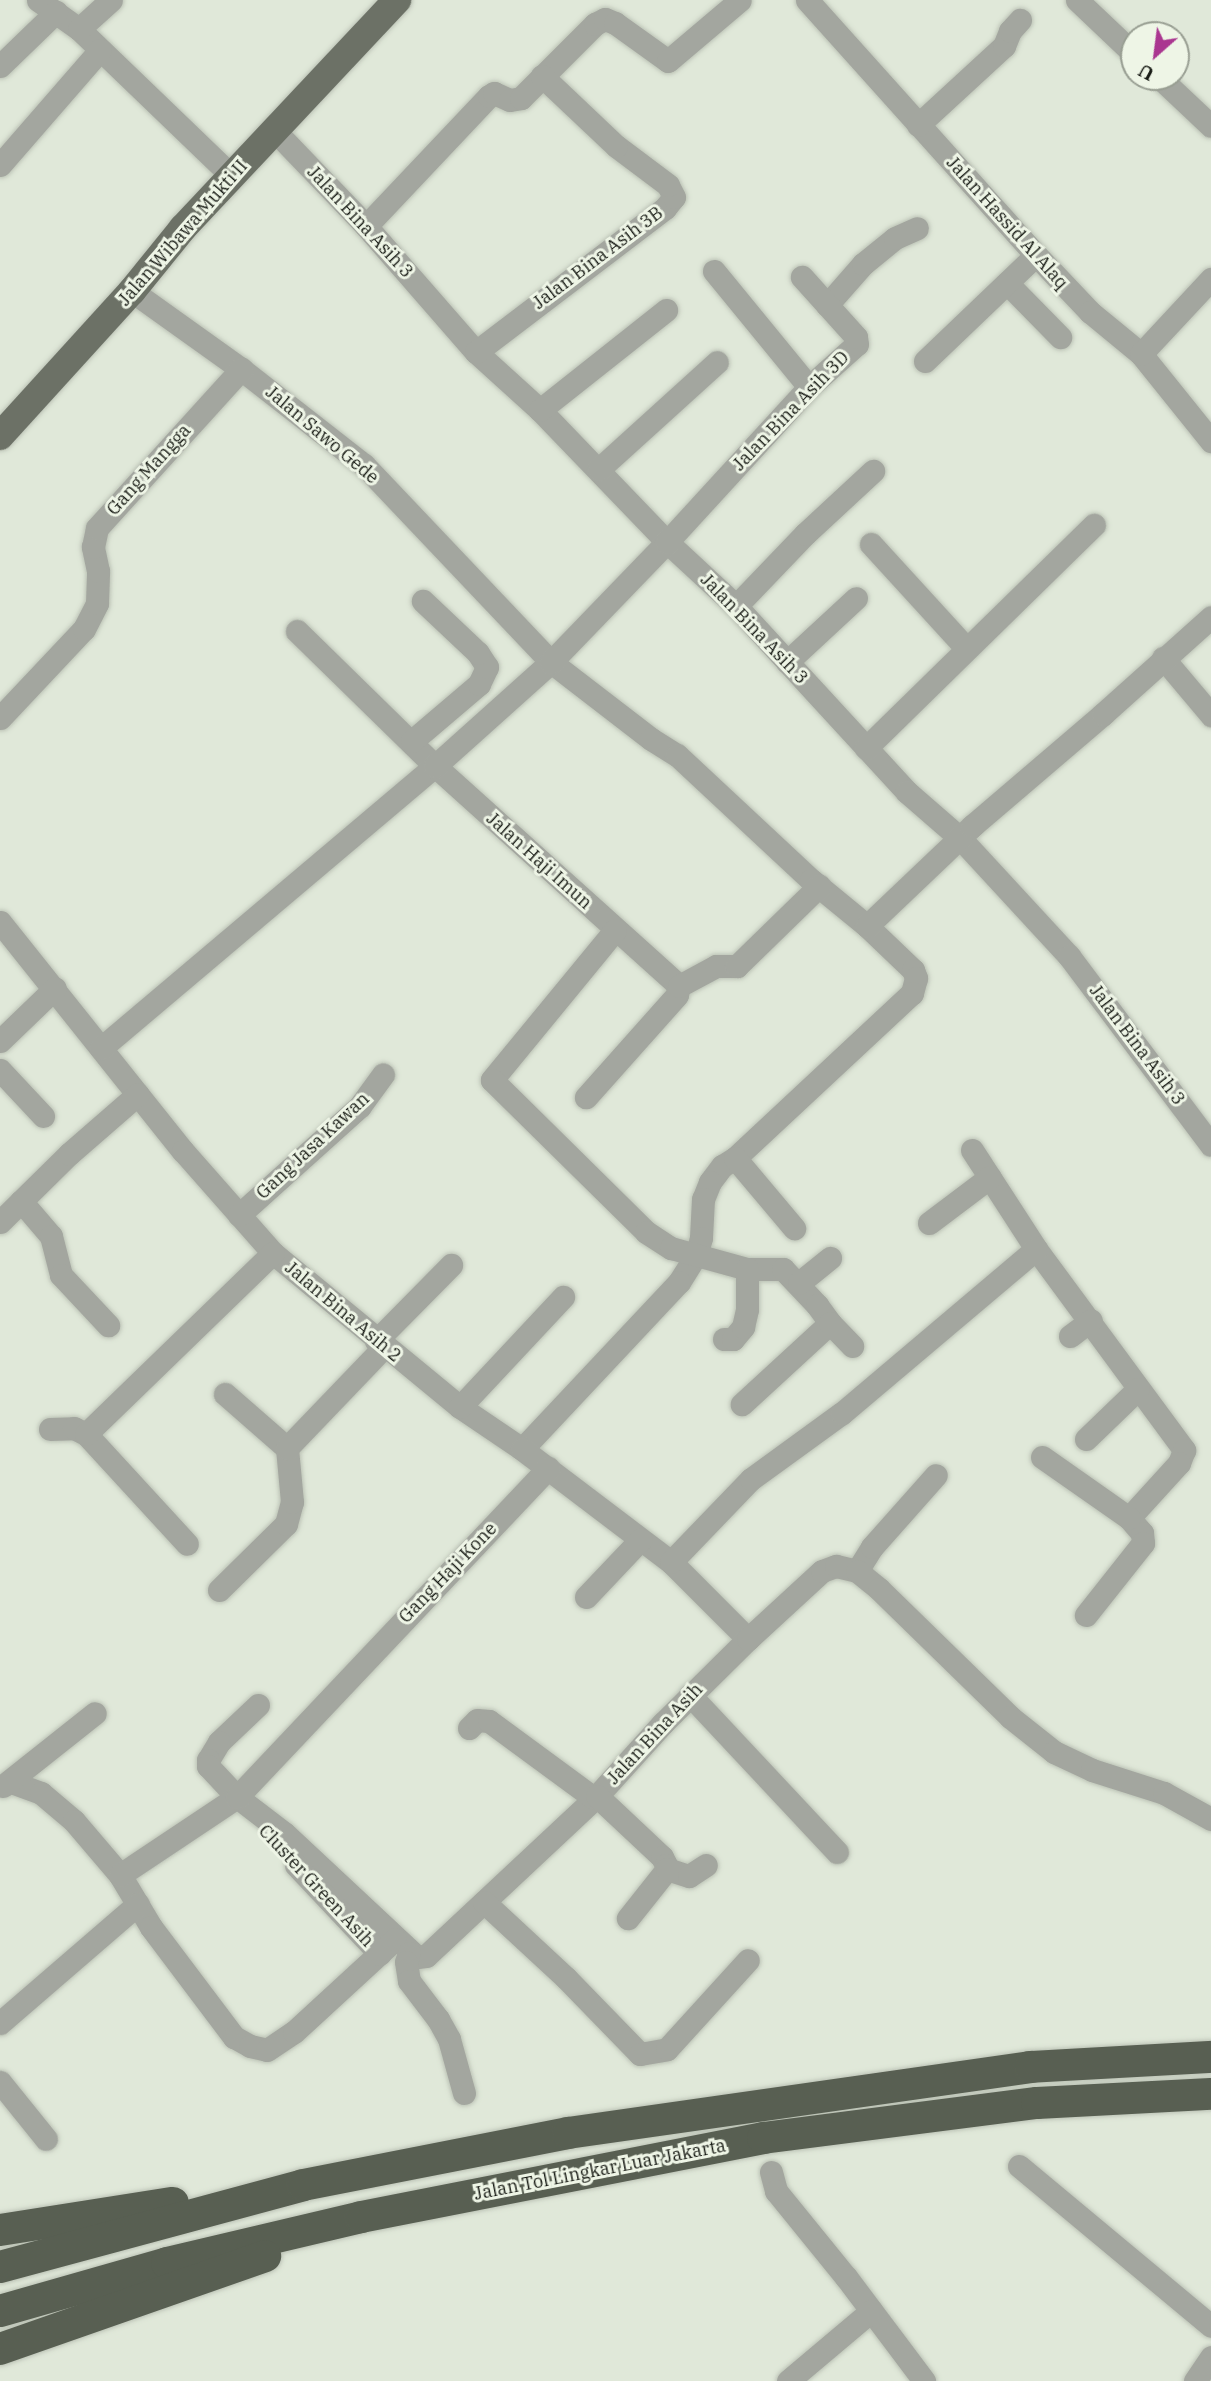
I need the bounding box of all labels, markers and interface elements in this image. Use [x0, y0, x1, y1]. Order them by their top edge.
north arrow [1120, 21, 1190, 91]
text: U [1134, 59, 1158, 87]
street label: Jalan Hassid Al Alaq [942, 152, 1072, 294]
street label: Jalan Wibawa Mukti II [114, 156, 252, 310]
street label: Jalan Bina Asih 3 [303, 162, 417, 282]
street label: Jalan Bina Asih 3B [529, 202, 667, 314]
street label: Jalan Bina Asih 3D [728, 347, 854, 475]
street label: Jalan Sawo Gede [261, 381, 383, 489]
street label: Gang Mangga [103, 420, 195, 520]
street label: Jalan Bina Asih 3 [696, 569, 812, 689]
street label: Jalan Haji Imun [482, 808, 596, 914]
street label: Jalan Bina Asih 3 [1085, 981, 1189, 1109]
street label: Gang Jasa Kawan [252, 1088, 374, 1204]
street label: Jalan Bina Asih 2 [280, 1257, 406, 1367]
street label: Gang Haji Kone [395, 1518, 501, 1628]
street label: Jalan Bina Asih [603, 1679, 707, 1789]
street label: Cluster Green Asih [254, 1820, 378, 1952]
street label: Jalan Tol Lingkar Luar Jakarta [472, 2135, 728, 2205]

